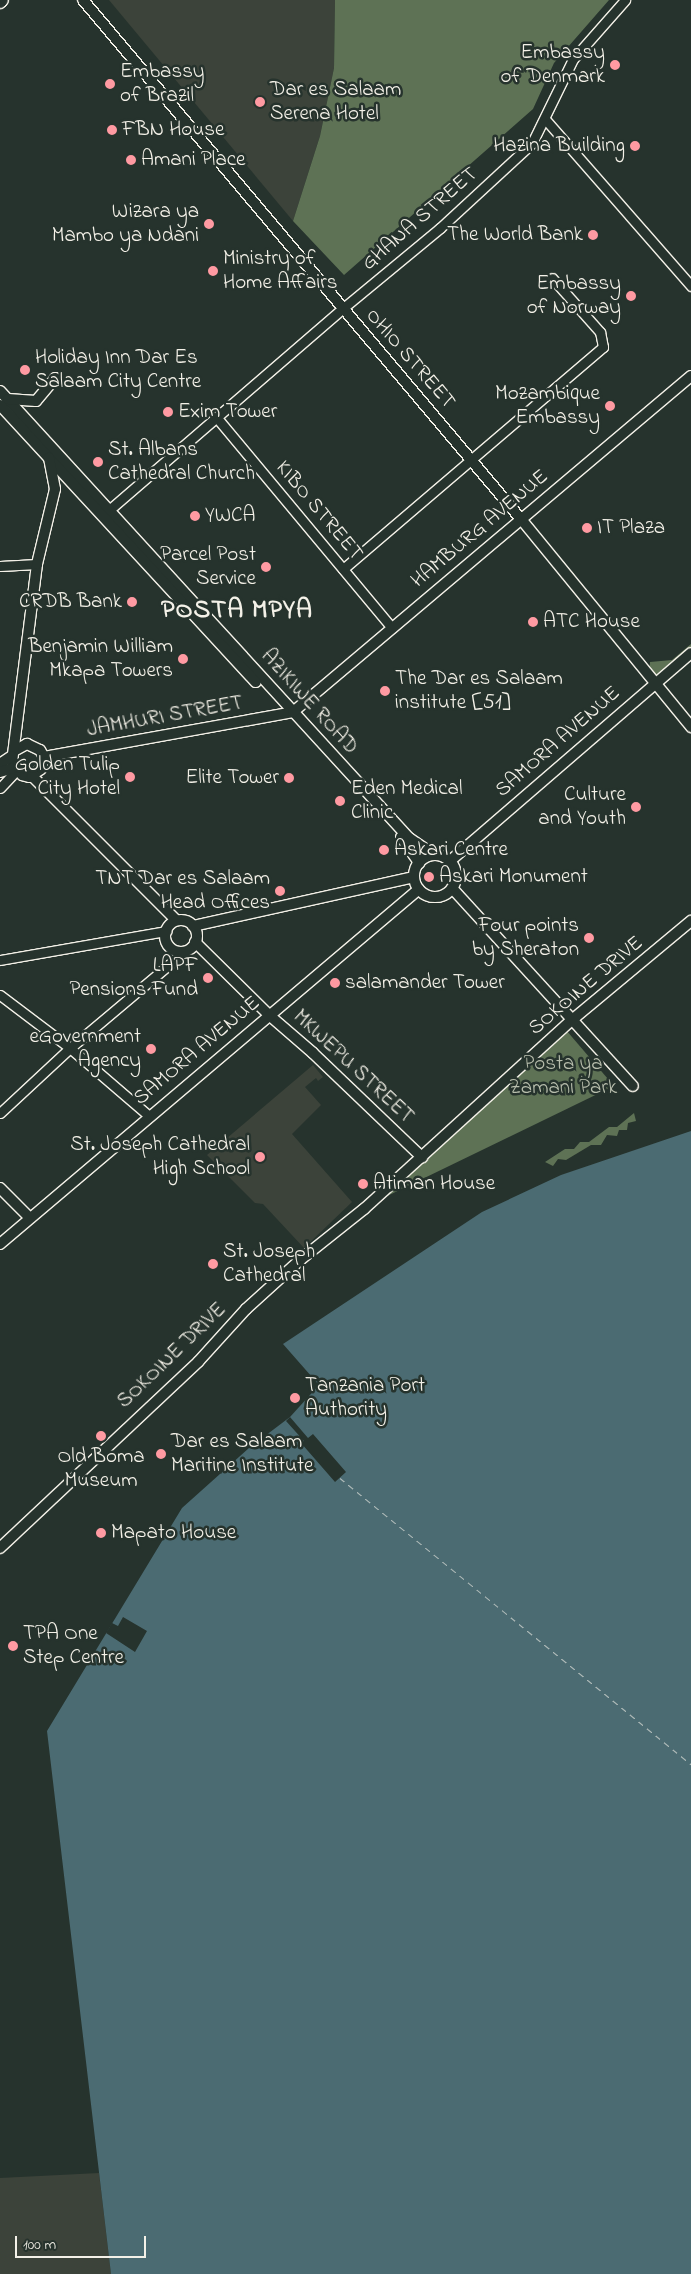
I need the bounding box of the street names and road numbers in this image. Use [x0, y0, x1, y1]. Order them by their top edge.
street label: GHANA STREET [357, 162, 483, 276]
street label: OHIO STREET [360, 304, 460, 414]
street label: KIBO STREET [270, 456, 368, 566]
street label: HAMBURG AVENUE [406, 464, 554, 594]
street label: AZIKIWE ROAD [255, 644, 363, 760]
street label: SAMORA AVENUE [490, 681, 626, 803]
street label: JAMHURI STREET [85, 691, 245, 743]
street label: SOKOINE DRIVE [524, 931, 648, 1041]
street label: SAMORA AVENUE [129, 991, 265, 1111]
street label: MKWEPU STREET [287, 1005, 419, 1129]
street label: SOKOINE DRIVE [112, 1298, 232, 1414]

